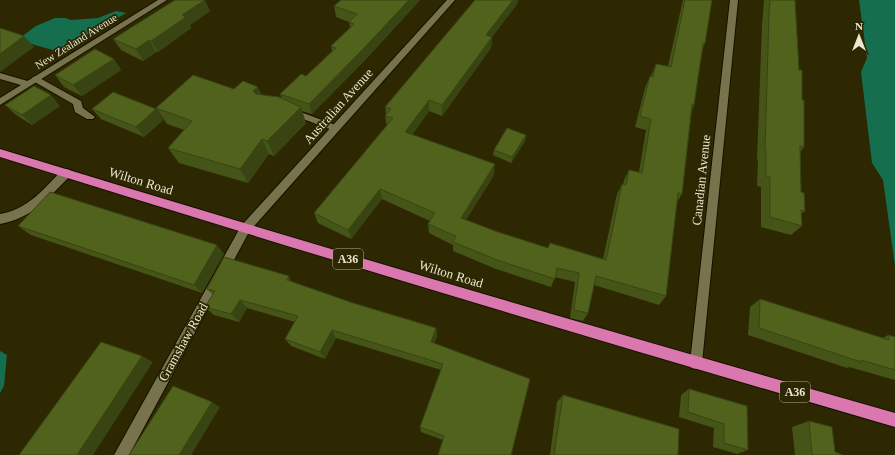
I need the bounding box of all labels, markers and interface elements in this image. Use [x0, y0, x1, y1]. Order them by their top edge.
street label: New Zealand Avenue [33, 11, 119, 71]
north arrow [839, 16, 879, 56]
text: N [855, 20, 863, 32]
street label: Australian Avenue [300, 65, 376, 147]
street label: Canadian Avenue [689, 134, 713, 226]
street label: Wilton Road [107, 164, 175, 198]
road number: A36 [333, 249, 363, 269]
street label: Wilton Road [417, 257, 485, 291]
street label: Gramshaw Road [155, 300, 211, 384]
road number: A36 [780, 382, 810, 402]

